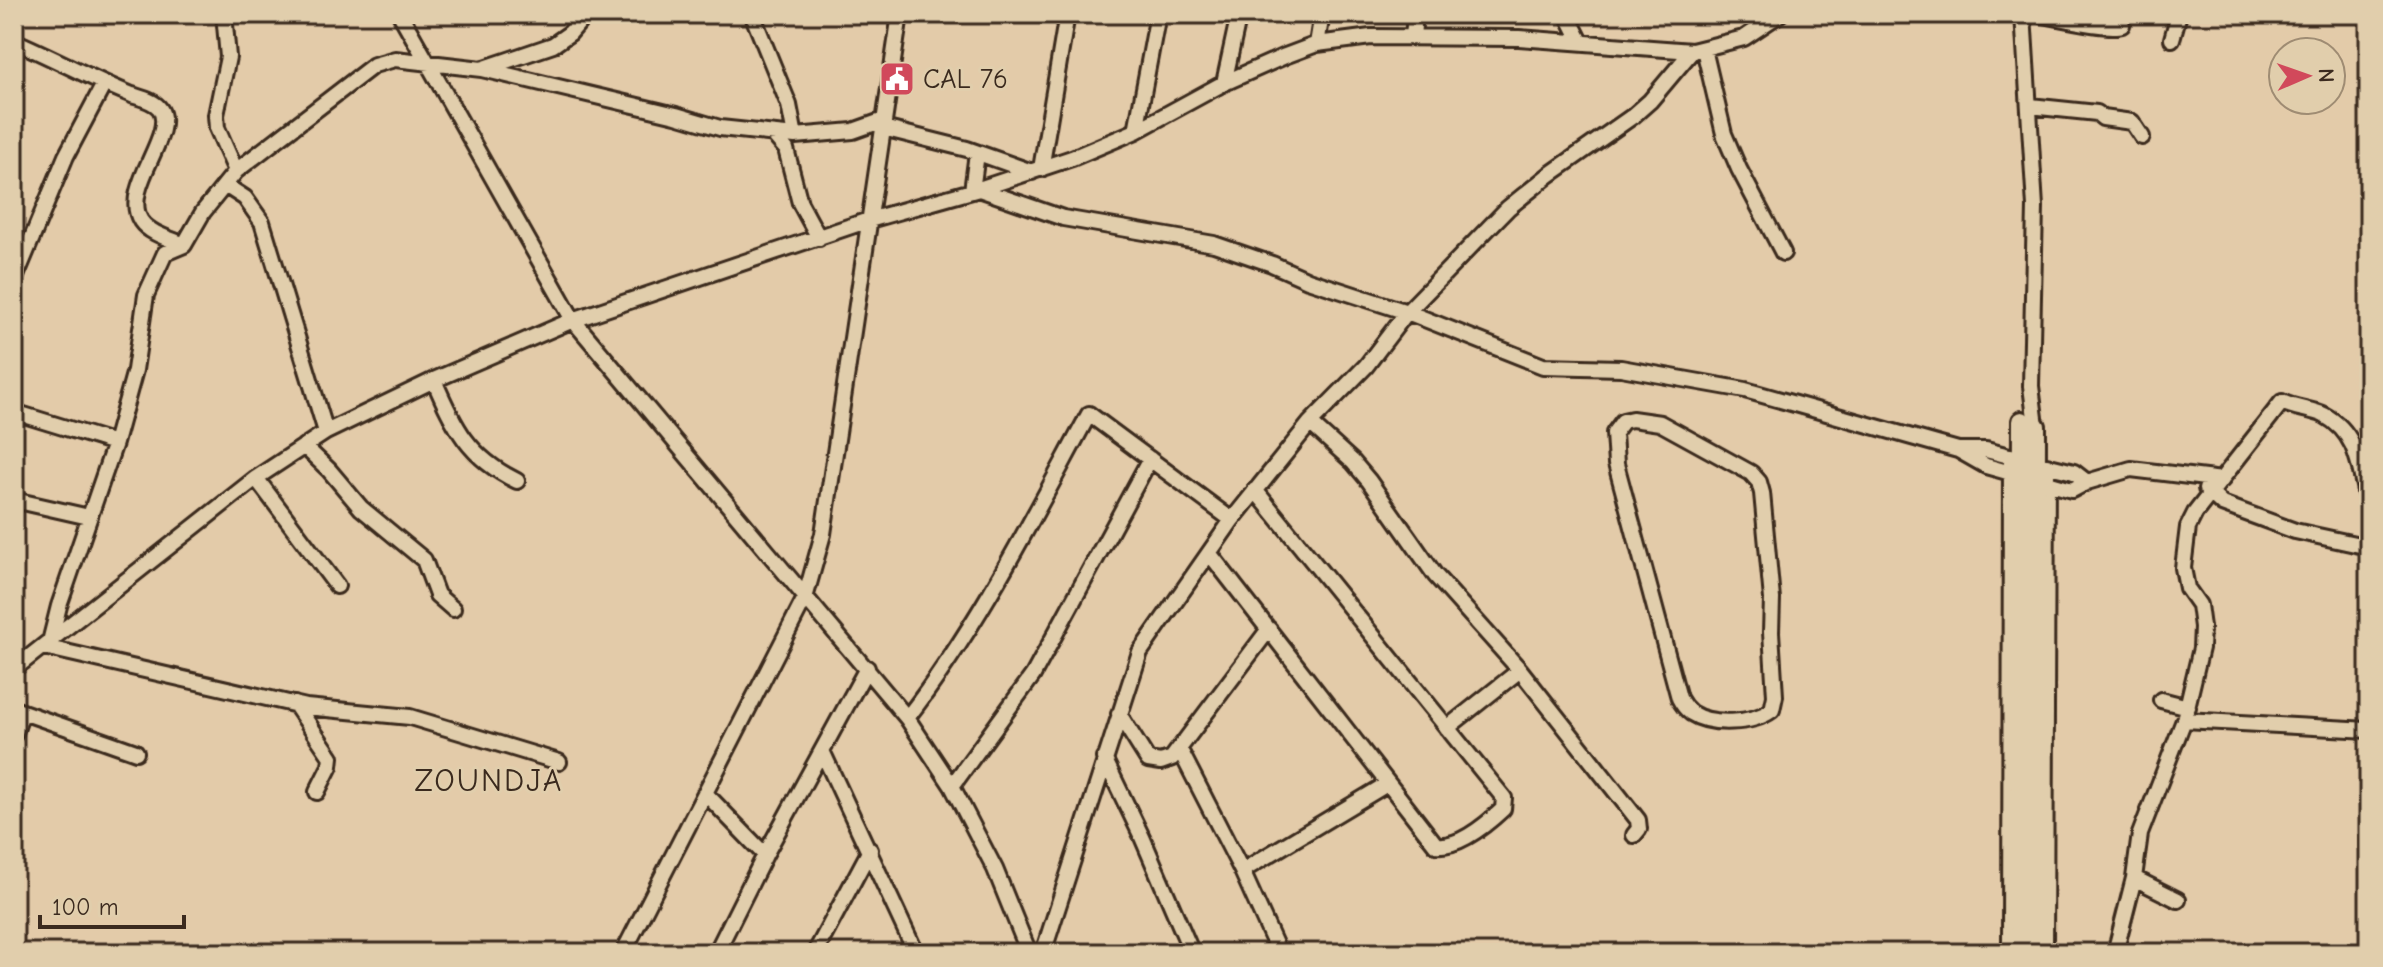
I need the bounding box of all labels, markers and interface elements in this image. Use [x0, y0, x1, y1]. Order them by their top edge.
north arrow [2267, 36, 2347, 116]
public building icon: CAL 76 [878, 60, 916, 98]
place label: CAL 76 [923, 63, 1008, 95]
text: N [2313, 68, 2339, 83]
district label: ZOUNDJA [415, 762, 563, 799]
scale bar [40, 879, 184, 929]
text: 100 m [52, 893, 119, 921]

